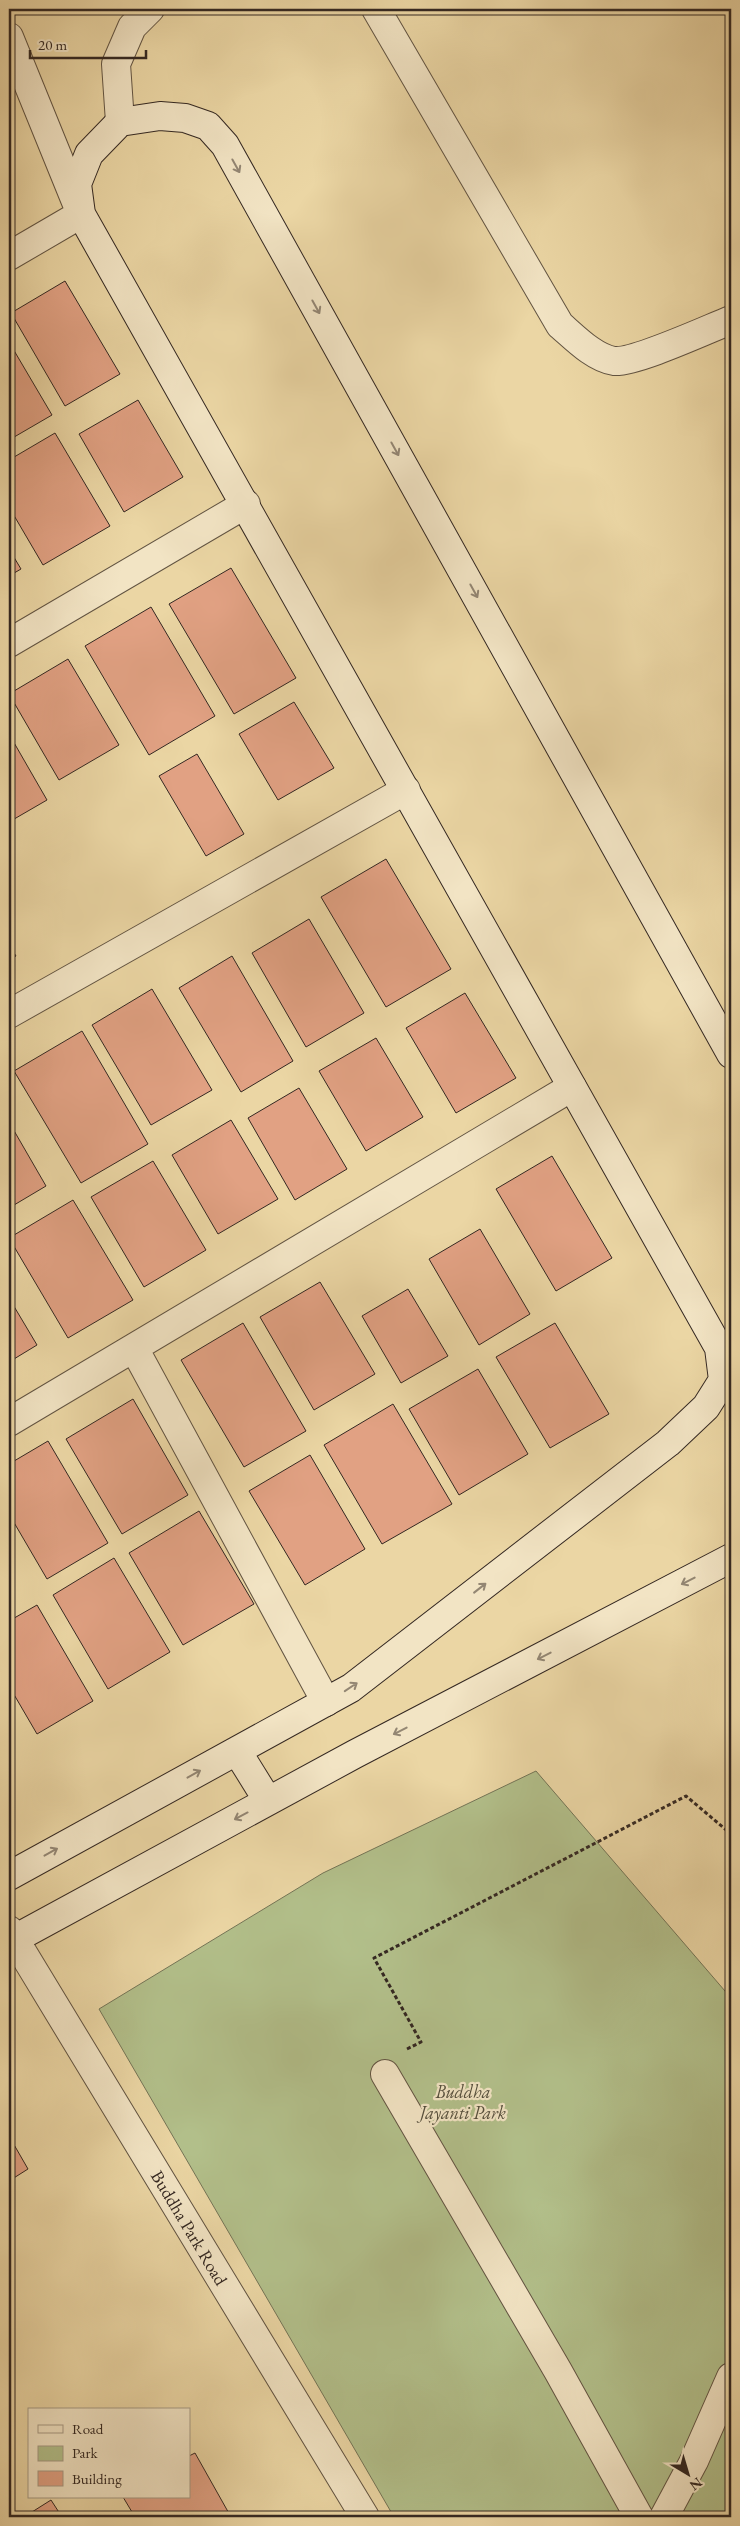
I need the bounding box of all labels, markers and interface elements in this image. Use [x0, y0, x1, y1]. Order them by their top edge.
scale bar [30, 28, 146, 60]
text: 20 m [38, 35, 67, 54]
one-way arrow [232, 158, 242, 172]
one-way arrow [311, 300, 321, 314]
one-way arrow [390, 442, 400, 457]
one-way arrow [470, 583, 480, 598]
one-way arrow [681, 1577, 696, 1586]
one-way arrow [473, 1583, 487, 1593]
one-way arrow [537, 1652, 552, 1661]
one-way arrow [344, 1682, 358, 1692]
one-way arrow [392, 1726, 407, 1736]
one-way arrow [186, 1769, 201, 1779]
one-way arrow [234, 1812, 249, 1821]
one-way arrow [44, 1847, 59, 1857]
park label: Buddha Jayanti Park [416, 2080, 506, 2125]
street label: Buddha Park Road [146, 2166, 233, 2290]
legend [28, 2408, 190, 2498]
text: Road [72, 2419, 104, 2438]
text: Park [72, 2443, 99, 2462]
north arrow [662, 2448, 712, 2498]
text: Building [72, 2469, 122, 2488]
text: N [685, 2474, 706, 2495]

